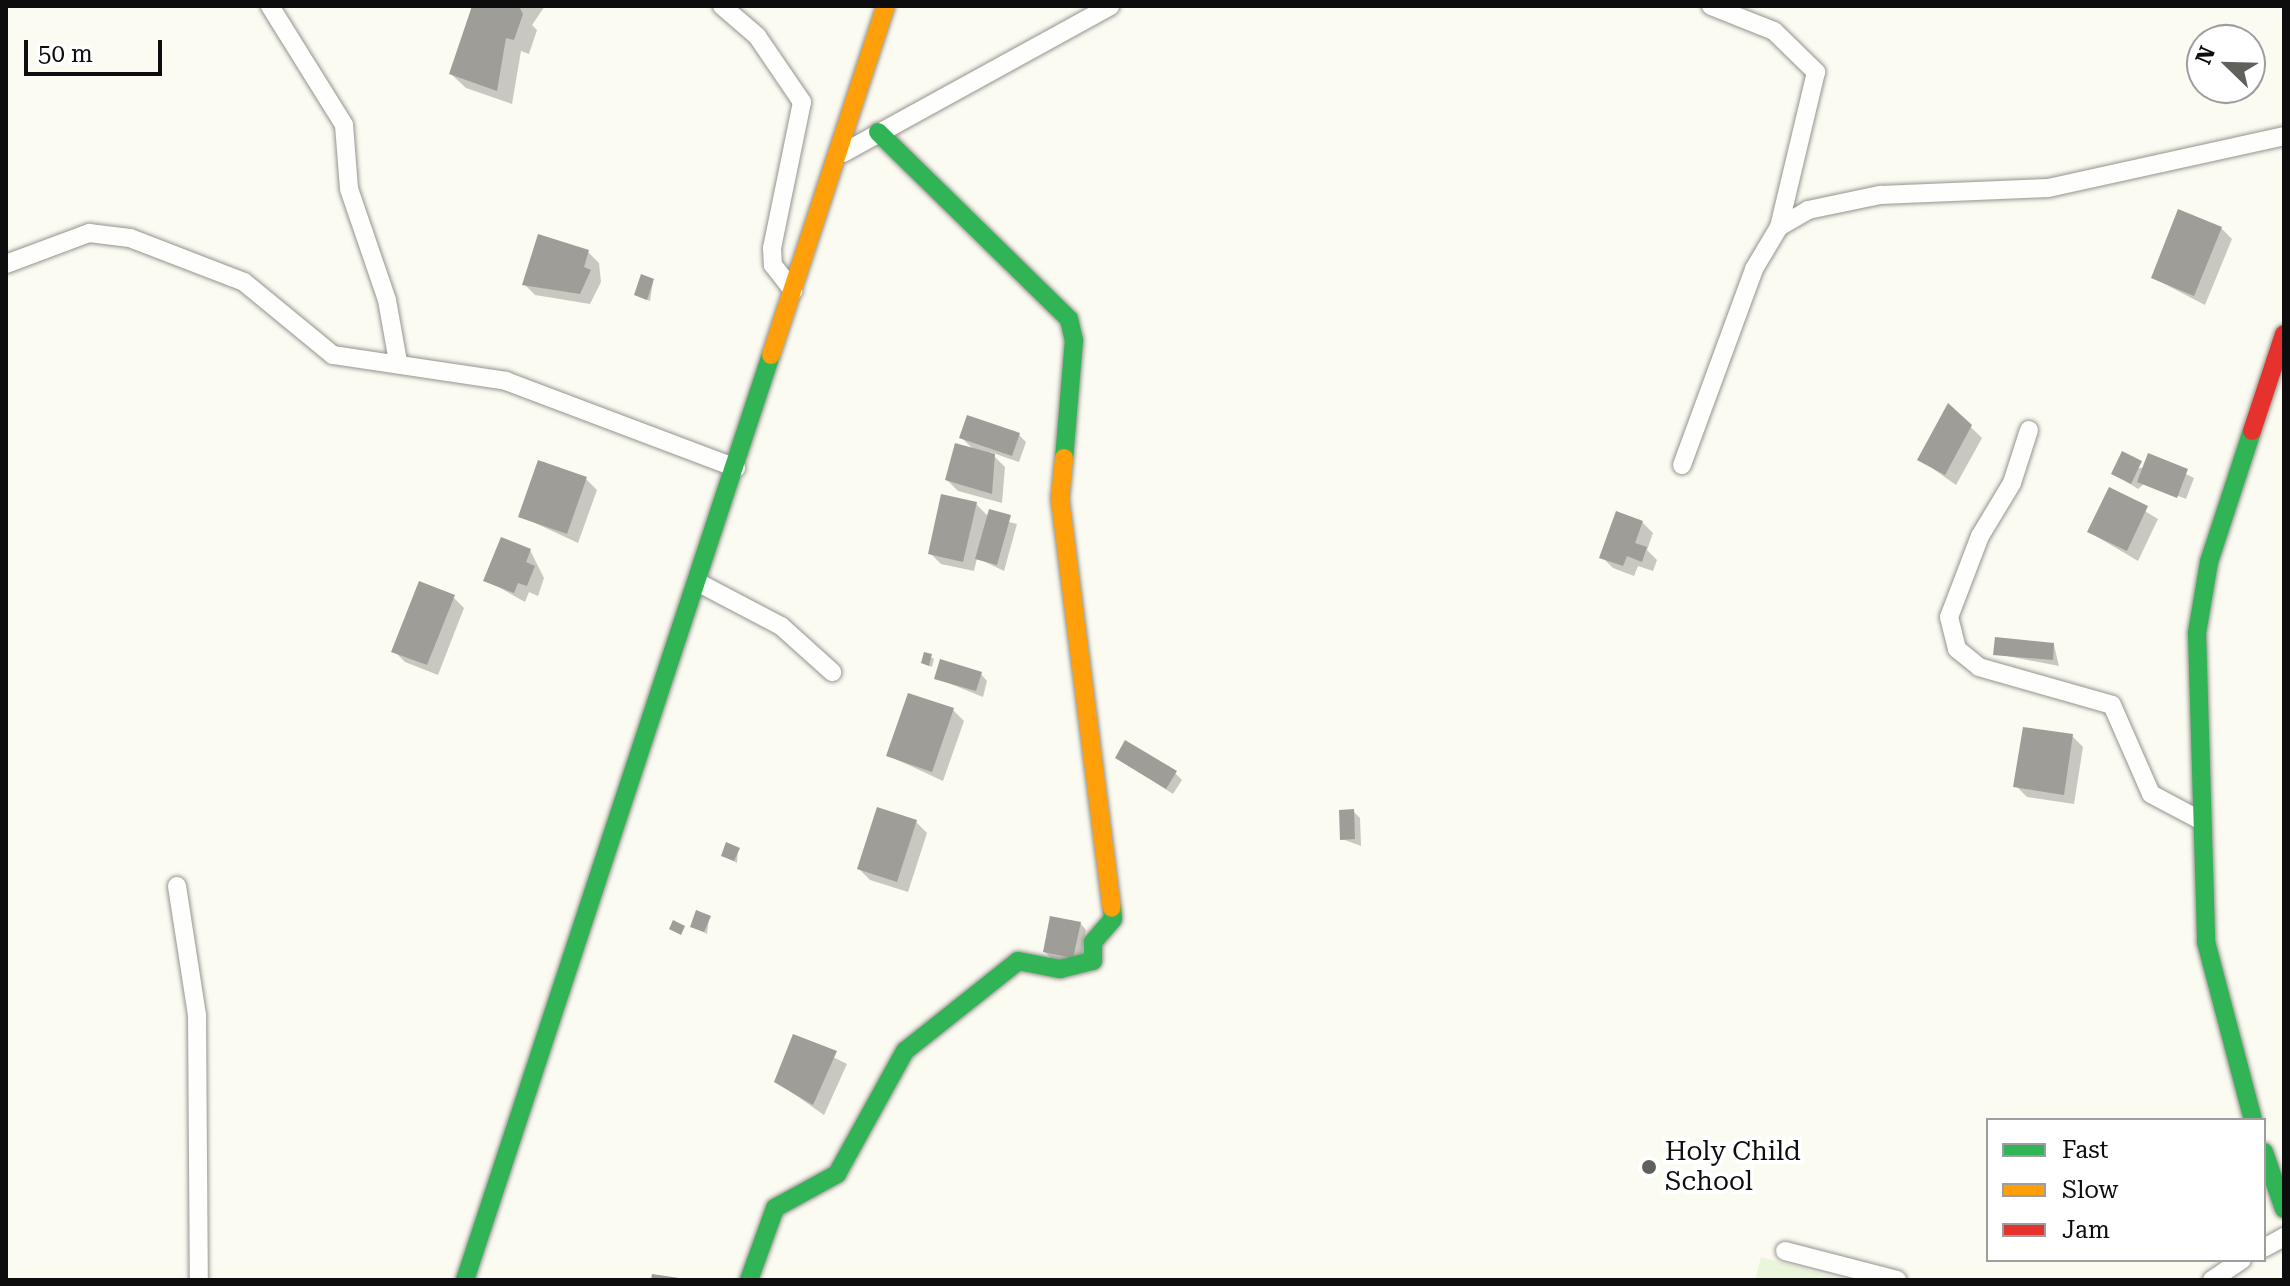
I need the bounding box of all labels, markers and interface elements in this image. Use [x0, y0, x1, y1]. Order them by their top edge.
scale bar [28, 24, 166, 74]
north arrow [2186, 24, 2266, 104]
text: 50 m [38, 40, 93, 68]
text: N [2190, 43, 2220, 68]
legend [1986, 1118, 2266, 1262]
place label: Holy Child School [1665, 1136, 1801, 1198]
text: Fast [2062, 1136, 2109, 1164]
marker: Holy Child School [1640, 1158, 1658, 1176]
text: Slow [2062, 1176, 2118, 1204]
text: Jam [2062, 1216, 2110, 1244]

